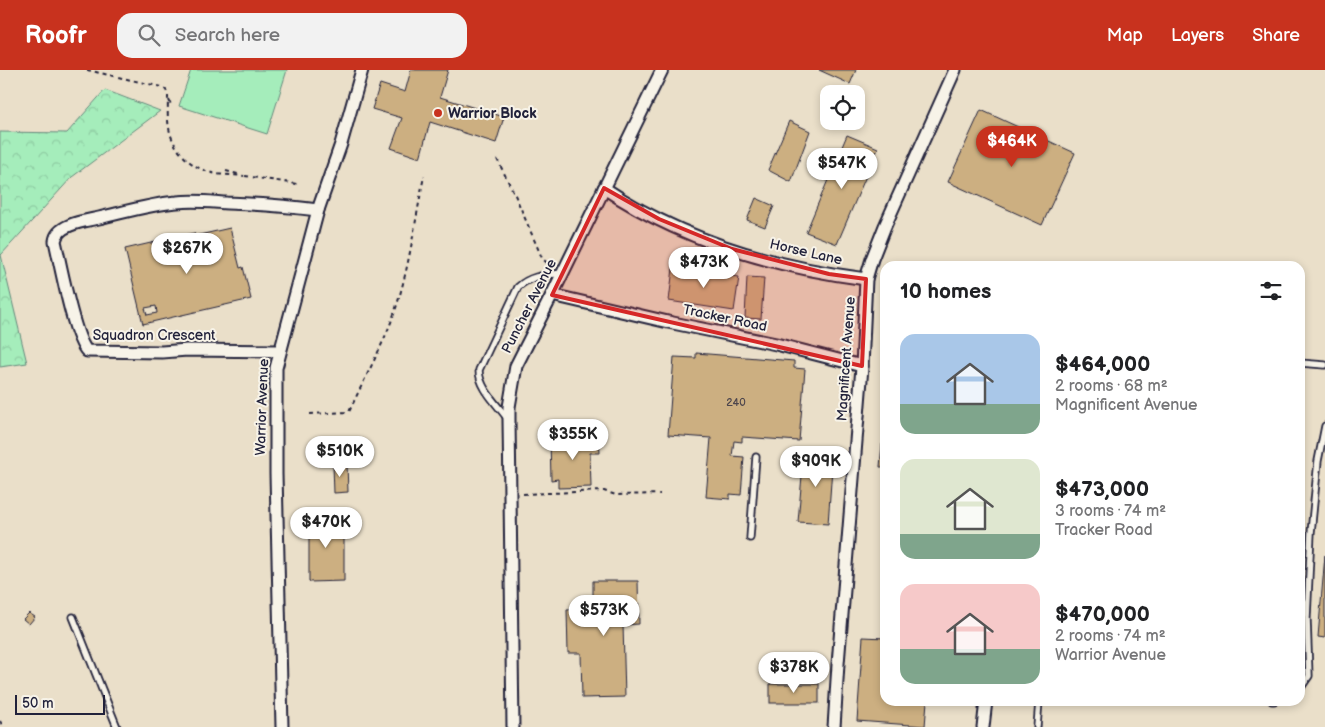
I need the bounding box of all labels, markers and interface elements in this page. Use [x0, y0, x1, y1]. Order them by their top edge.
search box [117, 13, 467, 58]
text: Roofr [25, 21, 87, 50]
icon: search [135, 21, 163, 49]
text: Search here [175, 24, 280, 47]
text: Map [1107, 25, 1143, 46]
text: Layers [1171, 25, 1224, 46]
text: Share [1252, 25, 1300, 46]
map controls [820, 85, 865, 130]
button: locate [820, 85, 865, 130]
place label: Warrior Block [448, 105, 537, 122]
marker: Warrior Block [432, 107, 444, 119]
pin: $464K [977, 126, 1047, 168]
text: $464K [987, 132, 1037, 151]
pin: $547K [807, 148, 877, 190]
text: $547K [818, 154, 866, 173]
pin: $267K [152, 232, 222, 275]
street label: Horse Lane [768, 235, 844, 269]
text: $267K [162, 239, 212, 258]
pin: $473K [669, 246, 739, 289]
text: $473K [679, 253, 729, 272]
street label: Puncher Avenue [498, 256, 560, 356]
icon: filters [1257, 277, 1285, 305]
text: 10 homes [900, 279, 991, 304]
street label: Magnificent Avenue [833, 296, 859, 422]
street label: Tracker Road [681, 301, 769, 335]
street label: Squadron Crescent [93, 327, 216, 344]
text: $464,000 [1055, 352, 1150, 377]
icon: home [940, 354, 1000, 414]
street label: Warrior Avenue [252, 358, 272, 456]
text: 2 rooms · 68 m² [1055, 377, 1168, 396]
house number: 240 [726, 396, 746, 409]
text: Magnificent Avenue [1055, 396, 1198, 415]
pin: $355K [538, 418, 608, 461]
text: $355K [548, 425, 598, 444]
pin: $510K [305, 436, 375, 478]
text: $510K [316, 442, 364, 461]
pin: $909K [781, 446, 851, 488]
text: $909K [791, 452, 841, 471]
text: $473,000 [1055, 477, 1149, 502]
icon: home [940, 479, 1000, 539]
text: 3 rooms · 74 m² [1055, 502, 1166, 521]
pin: $470K [291, 506, 361, 549]
text: $470K [301, 513, 351, 532]
text: Tracker Road [1055, 521, 1153, 540]
pin: $573K [569, 594, 639, 637]
text: $573K [580, 601, 628, 620]
text: $470,000 [1055, 602, 1150, 627]
icon: home [940, 604, 1000, 664]
text: 2 rooms · 74 m² [1055, 627, 1166, 646]
text: Warrior Avenue [1055, 646, 1166, 665]
pin: $378K [759, 652, 829, 694]
text: $378K [769, 658, 819, 677]
scale bar [15, 692, 105, 715]
text: 50 m [22, 695, 54, 712]

